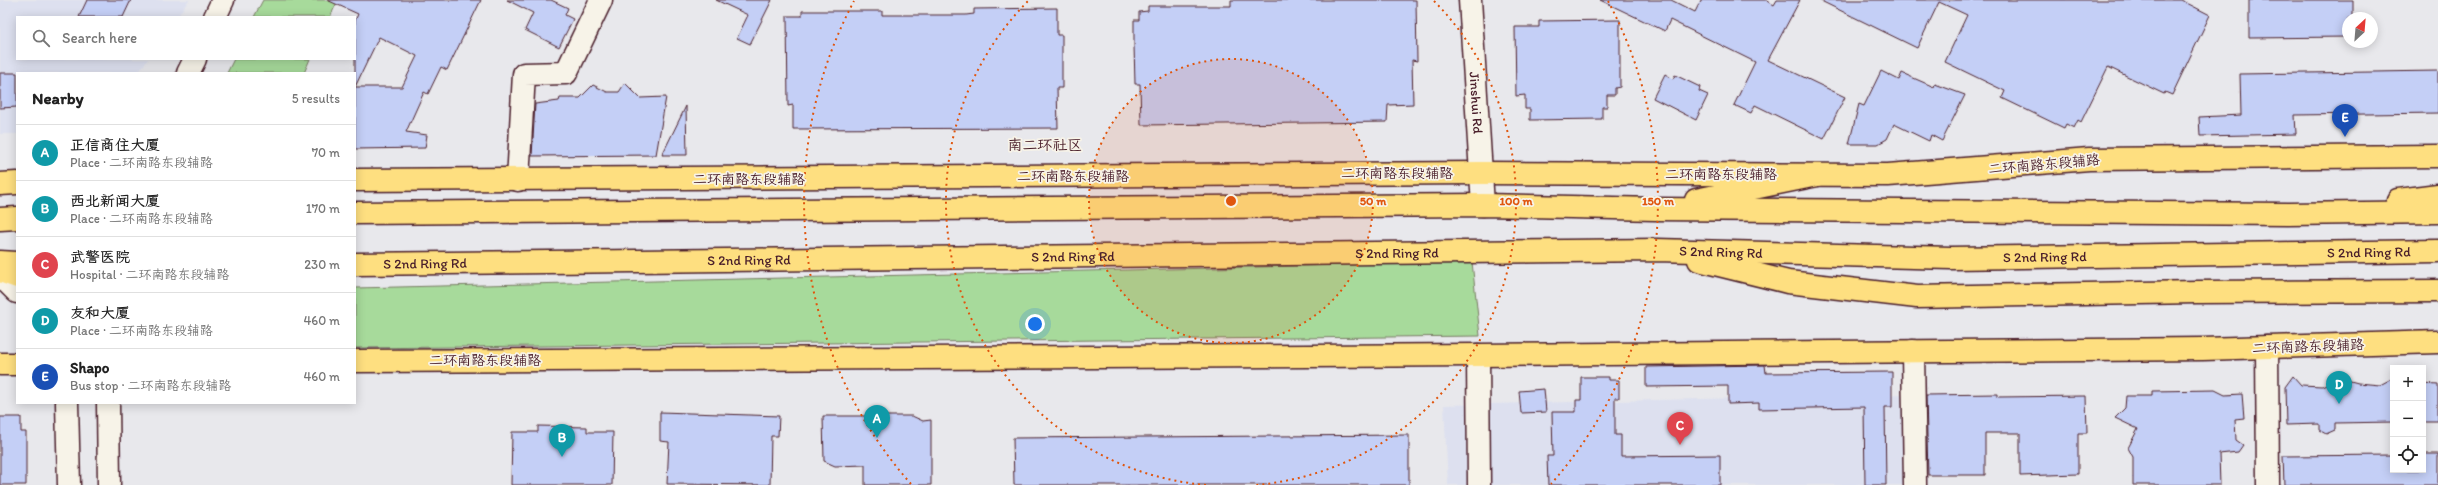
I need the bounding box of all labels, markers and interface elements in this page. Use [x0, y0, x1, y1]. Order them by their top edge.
north arrow [2342, 12, 2378, 48]
search box [16, 16, 356, 60]
icon: search [30, 27, 52, 49]
text: Search here [62, 29, 137, 47]
street label: Jinshui Rd [1466, 71, 1486, 135]
text: Nearby [32, 88, 84, 108]
text: 5 results [292, 91, 340, 106]
pin: E [2332, 104, 2358, 137]
text: 正信商住大厦 [70, 136, 160, 154]
district label: 南二环社区 [1007, 136, 1083, 154]
text: A [41, 145, 49, 160]
text: 70 m [312, 145, 340, 160]
street label: 二环南路东段辅路 [1988, 151, 2101, 178]
text: Place · 二环南路东段辅路 [70, 155, 213, 170]
street label: 二环南路东段辅路 [1341, 165, 1453, 182]
street label: 二环南路东段辅路 [1665, 166, 1777, 183]
street label: 二环南路东段辅路 [1017, 168, 1129, 185]
street label: 二环南路东段辅路 [693, 171, 805, 188]
text: 西北新闻大厦 [70, 192, 160, 210]
centre of rings [1224, 194, 1238, 208]
text: 50 m [1360, 194, 1387, 208]
text: 100 m [1499, 194, 1533, 208]
text: 150 m [1642, 194, 1675, 208]
text: B [41, 201, 49, 216]
text: 170 m [306, 201, 340, 216]
text: Place · 二环南路东段辅路 [70, 211, 213, 226]
street label: S 2nd Ring Rd [1679, 243, 1763, 262]
street label: S 2nd Ring Rd [2327, 243, 2411, 262]
street label: S 2nd Ring Rd [1355, 244, 1439, 262]
text: 武警医院 [70, 248, 130, 266]
street label: S 2nd Ring Rd [1031, 248, 1115, 266]
street label: S 2nd Ring Rd [2003, 248, 2087, 266]
street label: S 2nd Ring Rd [707, 251, 791, 269]
street label: S 2nd Ring Rd [383, 255, 467, 273]
text: C [41, 257, 49, 272]
text: 230 m [304, 257, 340, 272]
text: Hospital · 二环南路东段辅路 [70, 267, 229, 282]
text: 友和大厦 [70, 304, 130, 322]
text: D [41, 313, 49, 328]
text: 460 m [303, 313, 340, 328]
your location [1025, 314, 1045, 334]
text: Place · 二环南路东段辅路 [70, 323, 213, 338]
street label: 二环南路东段辅路 [2252, 336, 2364, 357]
street label: 二环南路东段辅路 [429, 352, 541, 369]
text: Shapo [70, 359, 109, 377]
map controls [2390, 365, 2426, 473]
button: + [2390, 365, 2426, 401]
text: E [41, 369, 49, 384]
text: 460 m [303, 369, 340, 384]
pin: D [2326, 371, 2352, 404]
text: Bus stop · 二环南路东段辅路 [70, 378, 231, 393]
button: − [2390, 401, 2426, 437]
pin: A [864, 405, 890, 438]
pin: C [1667, 412, 1693, 445]
pin: B [549, 424, 575, 457]
button: locate [2390, 437, 2426, 473]

